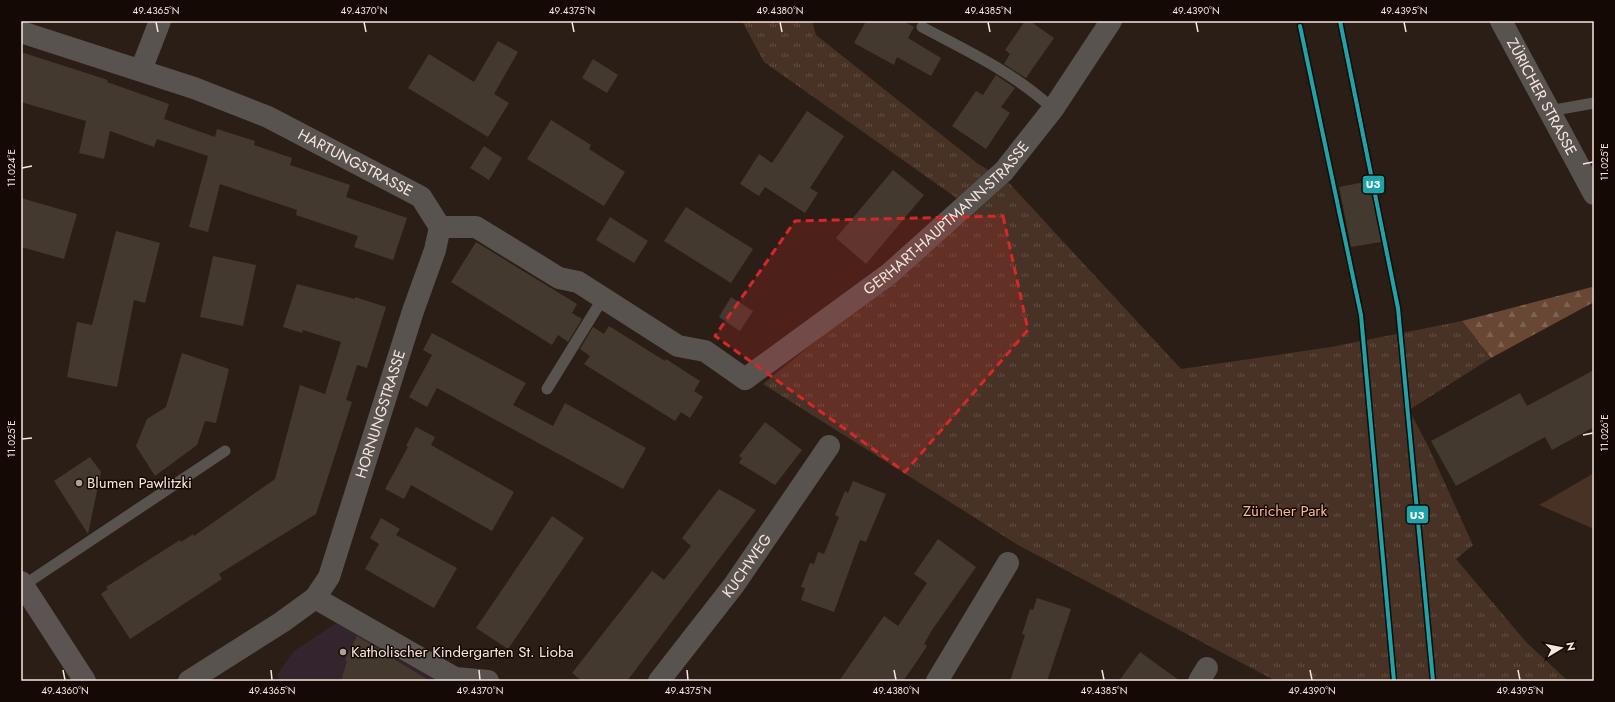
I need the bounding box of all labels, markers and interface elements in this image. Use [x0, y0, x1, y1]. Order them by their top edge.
text: 49.4365°N [132, 3, 180, 18]
text: 49.4370°N [341, 3, 387, 18]
text: 49.4375°N [549, 3, 595, 18]
text: 49.4380°N [756, 3, 804, 18]
text: 49.4385°N [965, 3, 1011, 18]
text: 49.4390°N [1172, 3, 1220, 18]
text: 49.4395°N [1380, 3, 1428, 18]
street label: ZÜRICHER STRASSE [1501, 34, 1582, 159]
street label: HARTUNGSTRASSE [294, 124, 417, 202]
street label: GERHART-HAUPTMANN-STRASSE [859, 137, 1034, 300]
text: 11.025°E [1597, 143, 1612, 181]
text: 11.024°E [4, 149, 19, 187]
line badge: U3 [1362, 175, 1385, 194]
text: U3 [1366, 176, 1380, 192]
street label: HORNUNGSTRASSE [350, 347, 411, 481]
text: 11.026°E [1597, 414, 1612, 452]
text: 11.025°E [4, 420, 19, 458]
place label: Blumen Pawlitzki [87, 472, 192, 494]
marker: Blumen Pawlitzki [74, 478, 84, 488]
park label: Züricher Park [1243, 500, 1328, 522]
line badge: U3 [1406, 505, 1429, 524]
text: U3 [1410, 507, 1424, 523]
street label: KUCHWEG [717, 529, 777, 603]
north arrow [1541, 628, 1581, 668]
place label: Katholischer Kindergarten St. Lioba [351, 641, 574, 663]
text: N [1562, 641, 1579, 652]
marker: Katholischer Kindergarten St. Lioba [338, 647, 348, 657]
text: 49.4360°N [41, 683, 89, 698]
text: 49.4365°N [248, 683, 296, 698]
text: 49.4370°N [457, 683, 503, 698]
text: 49.4375°N [665, 683, 711, 698]
text: 49.4380°N [872, 683, 920, 698]
text: 49.4385°N [1081, 683, 1127, 698]
text: 49.4390°N [1288, 683, 1336, 698]
text: 49.4395°N [1496, 683, 1544, 698]

